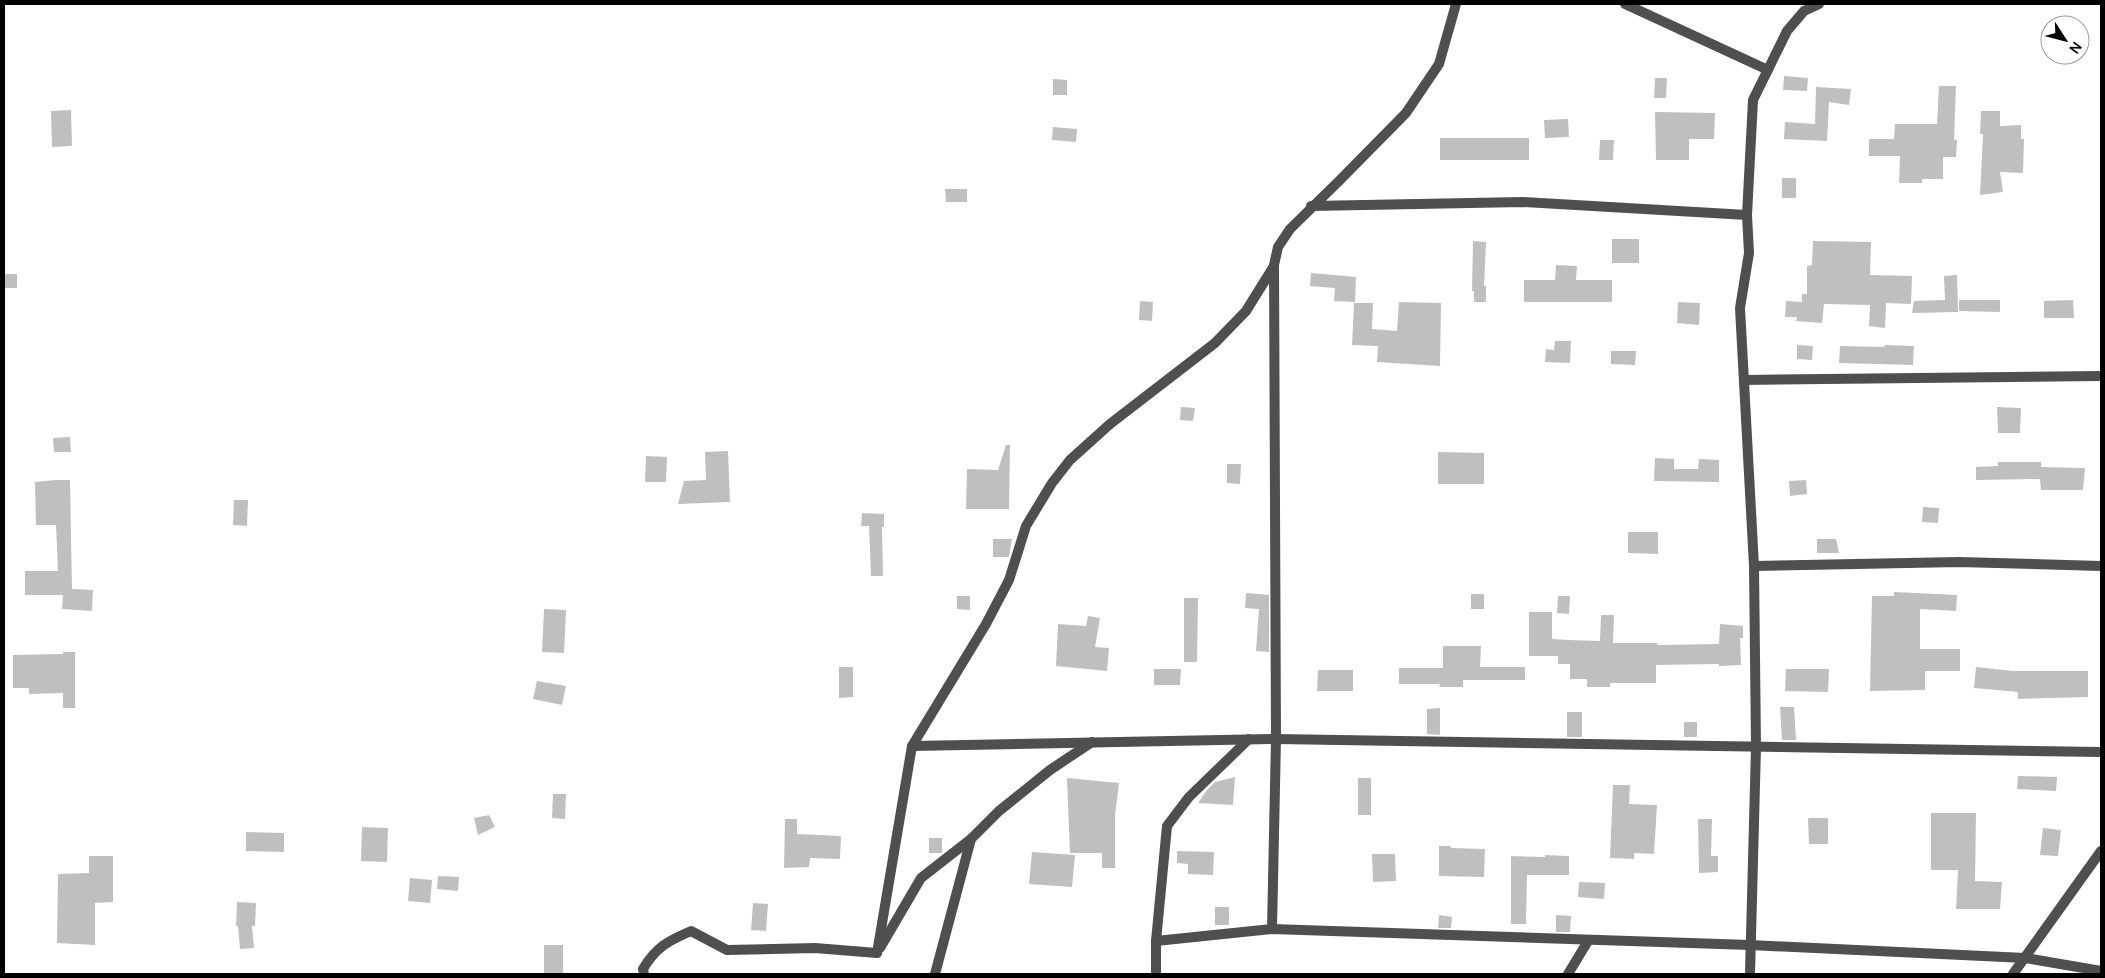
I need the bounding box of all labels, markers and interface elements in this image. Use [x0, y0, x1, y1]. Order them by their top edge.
north arrow [2040, 15, 2090, 65]
text: N [2065, 38, 2087, 58]

